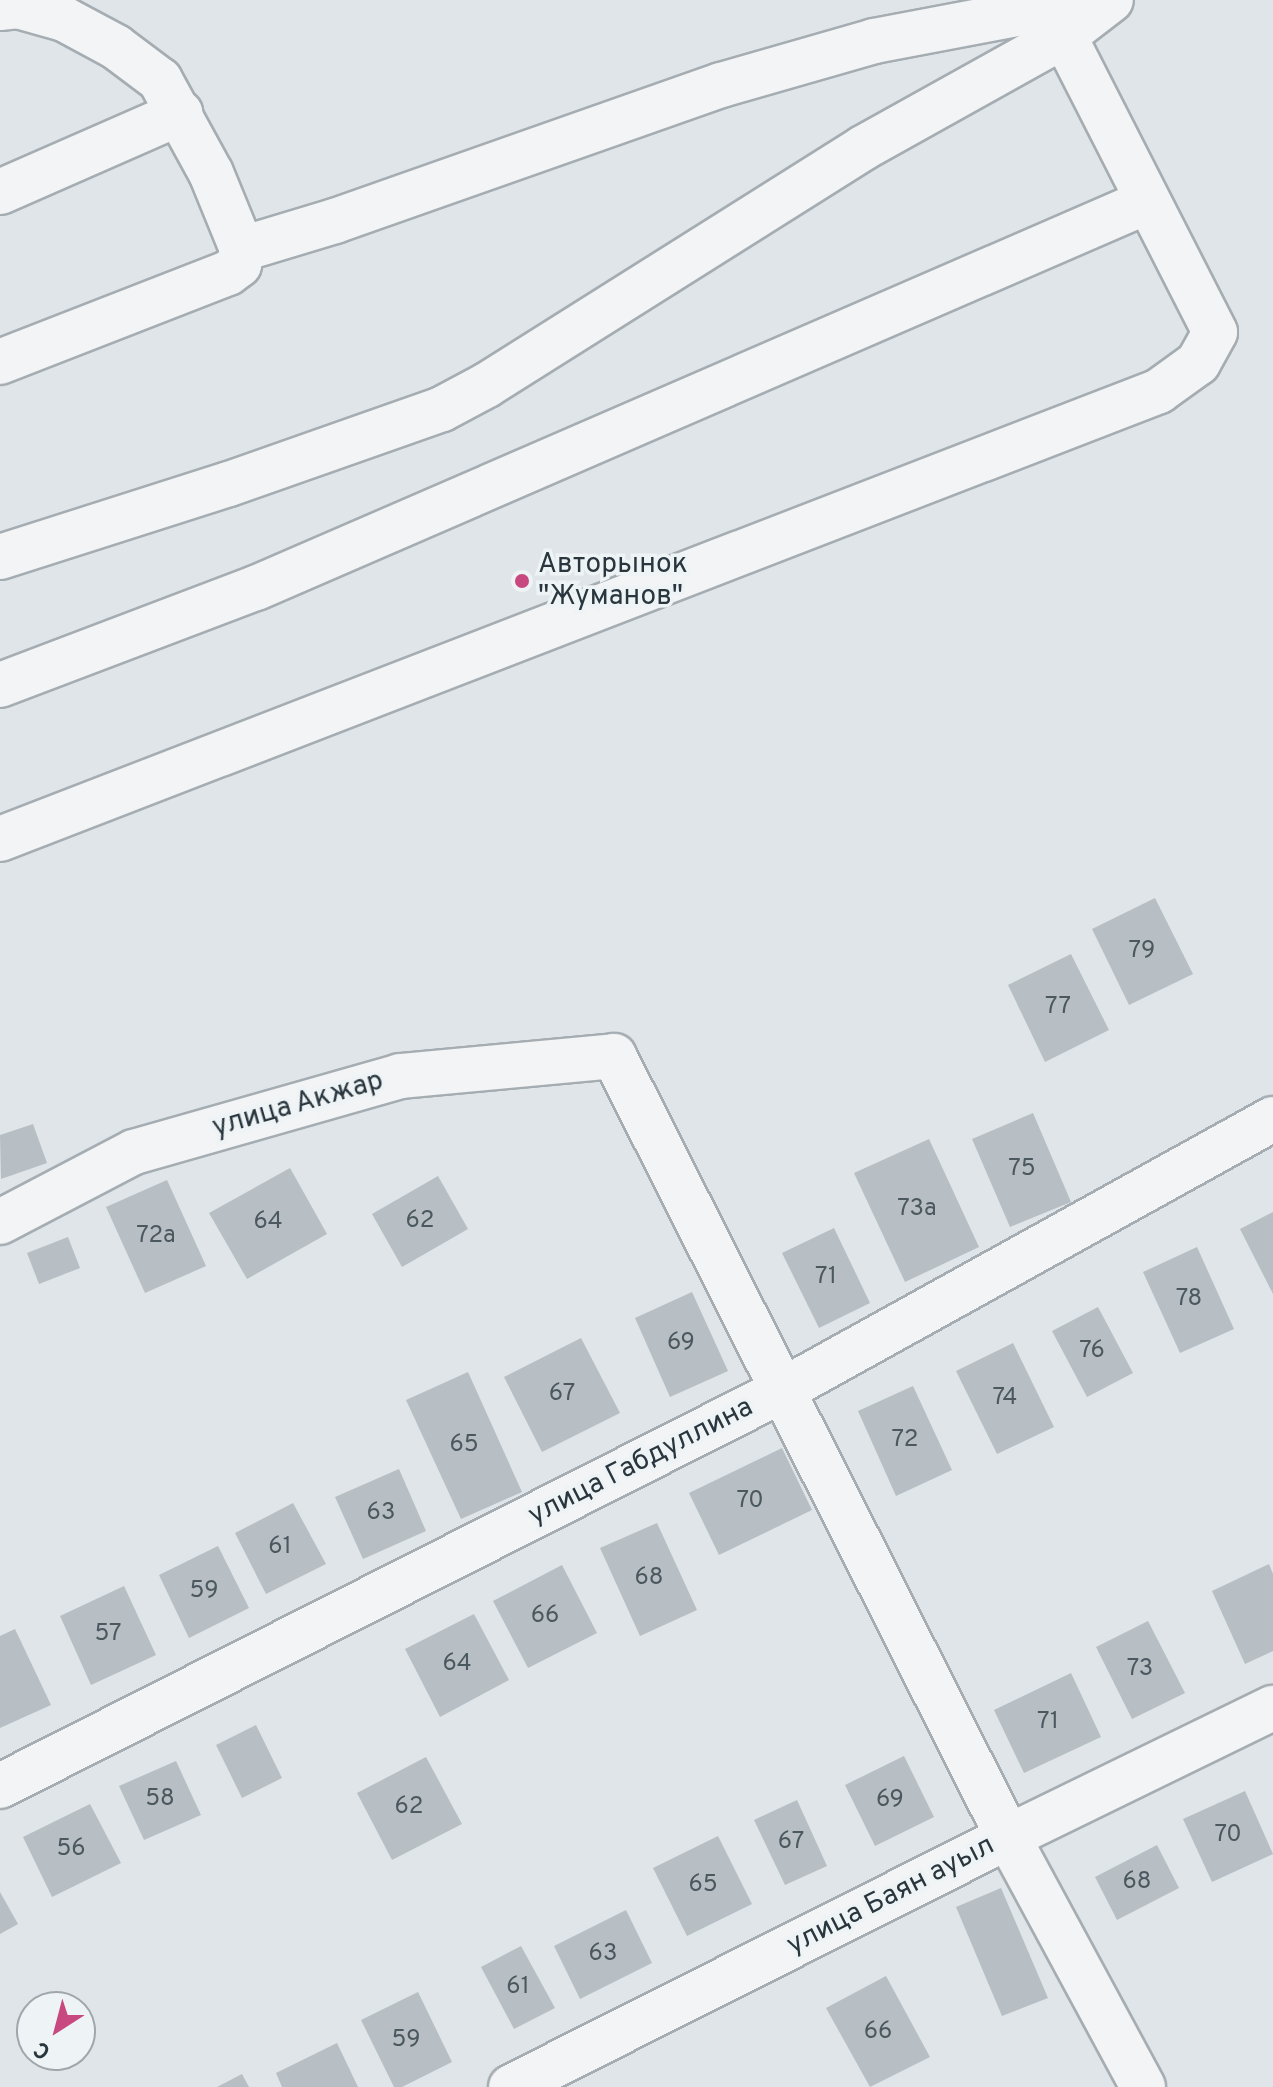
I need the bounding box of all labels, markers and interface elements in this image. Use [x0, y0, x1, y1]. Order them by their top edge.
place label: Авторынок "Жуманов" [538, 548, 688, 614]
marker: Авторынок "Жуманов" [513, 572, 531, 590]
house number: 79 [1129, 938, 1155, 966]
house number: 77 [1045, 994, 1071, 1022]
street label: улица Акжар [208, 1064, 388, 1146]
house number: 75 [1008, 1156, 1036, 1184]
house number: 73а [897, 1196, 937, 1224]
house number: 62 [405, 1208, 435, 1236]
house number: 64 [253, 1209, 283, 1237]
house number: 72а [136, 1223, 176, 1251]
house number: 71 [815, 1264, 837, 1292]
house number: 78 [1176, 1286, 1202, 1314]
house number: 69 [667, 1330, 695, 1358]
house number: 76 [1079, 1338, 1105, 1366]
house number: 67 [549, 1381, 575, 1409]
house number: 74 [992, 1385, 1018, 1413]
street label: улица Габдуллина [523, 1391, 759, 1533]
house number: 72 [892, 1427, 918, 1455]
house number: 65 [449, 1432, 479, 1460]
house number: 70 [736, 1488, 764, 1516]
house number: 63 [367, 1500, 395, 1528]
house number: 61 [268, 1534, 292, 1562]
house number: 68 [635, 1565, 663, 1593]
house number: 59 [190, 1578, 218, 1606]
house number: 66 [531, 1603, 559, 1631]
house number: 57 [94, 1621, 122, 1649]
house number: 64 [442, 1651, 472, 1679]
house number: 73 [1127, 1656, 1153, 1684]
house number: 71 [1037, 1709, 1059, 1737]
house number: 58 [145, 1786, 175, 1814]
house number: 69 [876, 1787, 904, 1815]
house number: 62 [394, 1794, 424, 1822]
house number: 70 [1214, 1822, 1242, 1850]
house number: 67 [778, 1829, 804, 1857]
street label: улица Баян ауыл [782, 1829, 1000, 1963]
house number: 56 [56, 1836, 86, 1864]
house number: 68 [1123, 1869, 1151, 1897]
house number: 65 [688, 1872, 718, 1900]
house number: 63 [589, 1941, 617, 1969]
house number: 61 [506, 1974, 530, 2002]
north arrow [16, 1991, 96, 2071]
house number: 66 [864, 2019, 892, 2047]
house number: 59 [392, 2027, 420, 2055]
text: С [29, 2034, 56, 2064]

